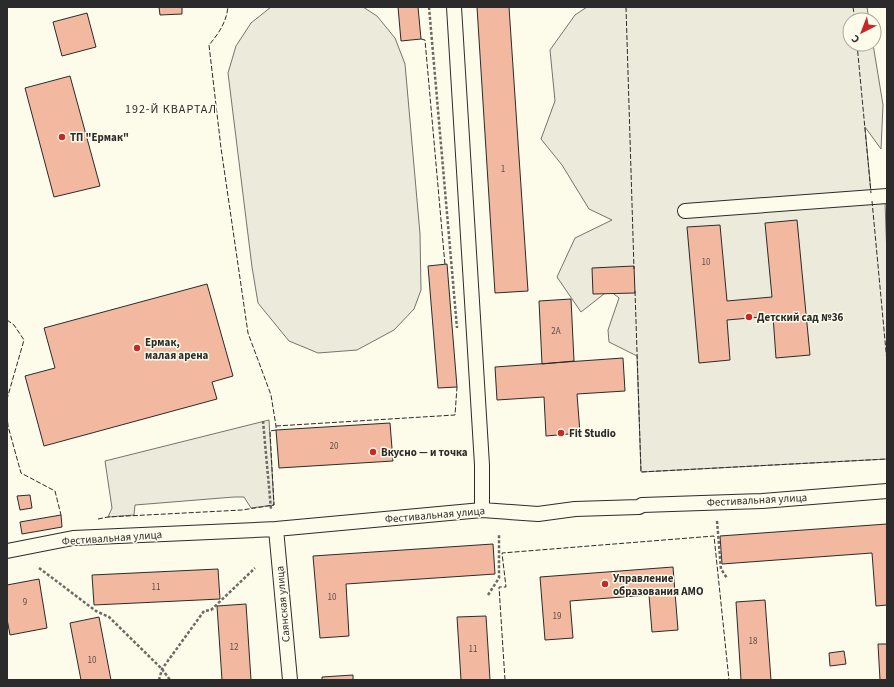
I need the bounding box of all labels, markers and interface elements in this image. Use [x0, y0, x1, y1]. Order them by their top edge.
north arrow [842, 12, 882, 52]
text: С [848, 31, 863, 47]
district label: 192-Й КВАРТАЛ [125, 101, 217, 118]
place label: ТП "Ермак" [70, 130, 129, 145]
marker: ТП "Ермак" [57, 132, 67, 142]
house number: 1 [501, 163, 505, 176]
house number: 10 [702, 256, 711, 269]
place label: Детский сад №36 [757, 310, 843, 325]
marker: Детский сад №36 [744, 312, 754, 322]
house number: 2А [551, 325, 561, 338]
place label: Ермак, малая арена [145, 335, 209, 363]
marker: Ермак, малая арена [132, 343, 142, 353]
place label: Fit Studio [569, 426, 616, 441]
marker: Fit Studio [556, 428, 566, 438]
house number: 20 [330, 440, 339, 453]
place label: Вкусно — и точка [381, 445, 468, 460]
marker: Вкусно — и точка [368, 447, 378, 457]
street label: Фестивальная улица [706, 490, 808, 510]
street label: Фестивальная улица [384, 503, 486, 527]
street label: Фестивальная улица [61, 527, 163, 549]
street label: Саянская улица [272, 565, 294, 643]
place label: Управление образования АМО [613, 571, 704, 599]
marker: Управление образования АМО [600, 579, 610, 589]
house number: 11 [152, 581, 160, 594]
house number: 10 [328, 591, 337, 604]
house number: 9 [23, 596, 28, 609]
house number: 19 [553, 610, 562, 623]
house number: 18 [749, 635, 758, 648]
house number: 12 [230, 641, 239, 654]
house number: 11 [469, 643, 477, 656]
house number: 10 [88, 654, 97, 667]

